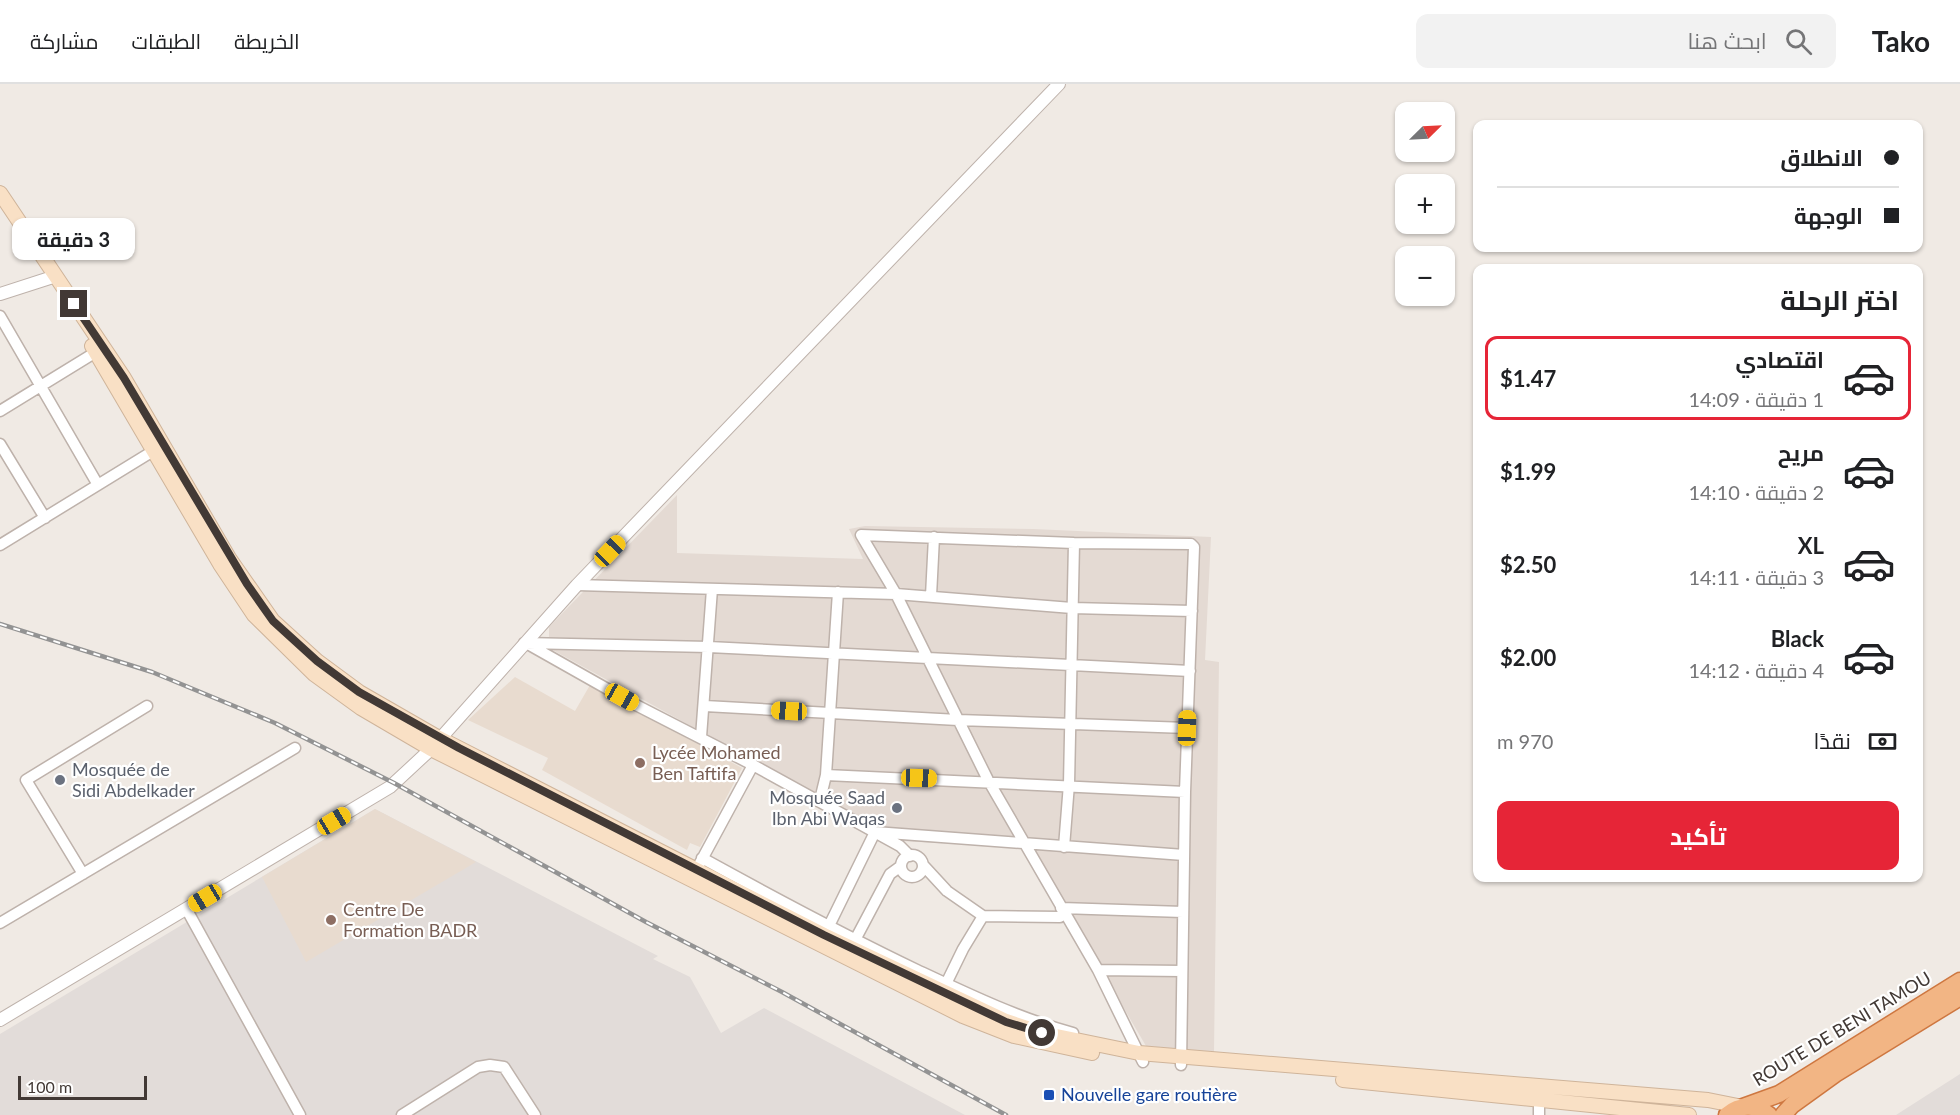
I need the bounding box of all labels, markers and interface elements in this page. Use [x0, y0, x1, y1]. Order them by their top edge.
search box [1416, 14, 1836, 68]
text: Tako [1872, 24, 1930, 58]
icon: search [1782, 25, 1815, 58]
text: ابحث هنا [1688, 27, 1767, 54]
text: مشاركة [30, 28, 99, 53]
text: الطبقات [132, 28, 201, 53]
text: الخريطة [234, 28, 300, 53]
north arrow [1395, 102, 1455, 162]
map controls [1395, 102, 1455, 306]
text: الانطلاق [1780, 144, 1863, 171]
button: + [1395, 174, 1455, 234]
text: الوجهة [1794, 202, 1863, 229]
callout: 3 دقيقة [13, 217, 136, 259]
text: 3 دقيقة [37, 227, 110, 251]
button: − [1395, 246, 1455, 306]
text: اختر الرحلة [1780, 283, 1899, 316]
route end [60, 290, 87, 317]
text: اقتصادي [1735, 346, 1824, 373]
icon: car [1842, 351, 1896, 405]
text: $1.47 [1500, 365, 1556, 392]
text: 1 دقيقة · 14:09 [1688, 387, 1824, 411]
text: مريح [1778, 439, 1824, 466]
icon: car [1842, 444, 1896, 498]
text: $1.99 [1500, 458, 1556, 485]
text: 2 دقيقة · 14:10 [1688, 480, 1824, 504]
car [591, 532, 629, 570]
text: XL [1798, 532, 1824, 559]
icon: car [1842, 537, 1896, 591]
text: $2.50 [1500, 551, 1556, 578]
text: 3 دقيقة · 14:11 [1688, 565, 1824, 589]
text: Black [1771, 625, 1824, 652]
icon: car [1842, 630, 1896, 684]
text: $2.00 [1500, 644, 1556, 671]
text: 4 دقيقة · 14:12 [1688, 658, 1824, 682]
car [602, 680, 642, 714]
car [771, 701, 807, 721]
car [1177, 710, 1197, 746]
icon: cash [1866, 725, 1899, 758]
text: نقدًا [1813, 727, 1851, 754]
text: 970 m [1497, 729, 1553, 753]
place label: Lycée Mohamed Ben Taftifa [652, 741, 781, 784]
marker: Lycée Mohamed Ben Taftifa [633, 756, 647, 770]
place label: Mosquée de Sidi Abdelkader [72, 758, 195, 801]
car [901, 768, 937, 788]
marker: Mosquée de Sidi Abdelkader [53, 773, 67, 787]
place label: Mosquée Saad Ibn Abi Waqas [769, 786, 885, 829]
marker: Mosquée Saad Ibn Abi Waqas [890, 801, 904, 815]
button: تأكيد [1497, 801, 1899, 870]
car [314, 804, 354, 838]
car [185, 881, 225, 915]
place label: Centre De Formation BADR [343, 898, 478, 941]
marker: Centre De Formation BADR [324, 913, 338, 927]
street label: ROUTE DE BENI TAMOU [1748, 966, 1935, 1090]
route start [1028, 1019, 1055, 1046]
scale bar [18, 1073, 147, 1100]
text: 100 m [27, 1077, 72, 1096]
place label: Nouvelle gare routière [1061, 1083, 1237, 1105]
marker: Nouvelle gare routière [1042, 1088, 1056, 1102]

